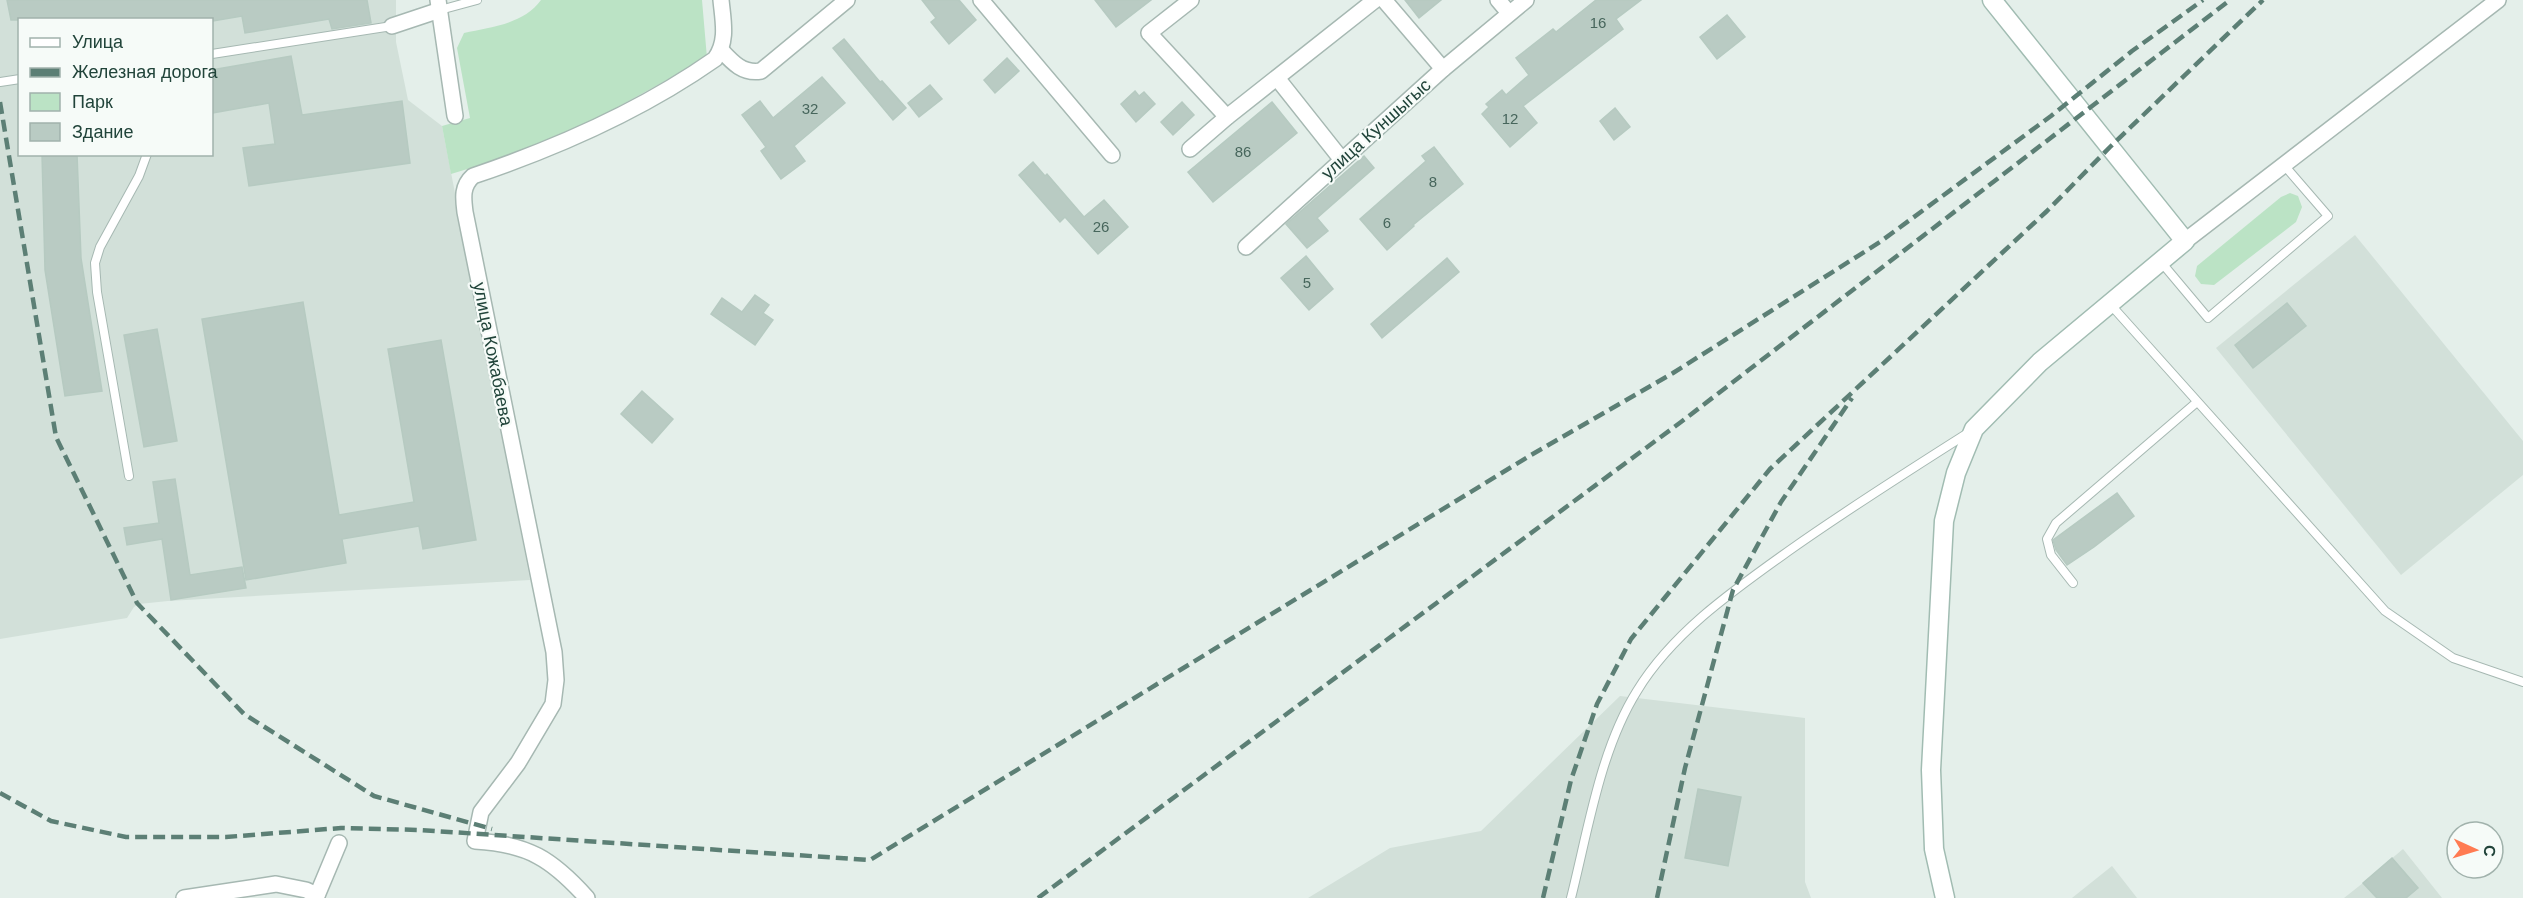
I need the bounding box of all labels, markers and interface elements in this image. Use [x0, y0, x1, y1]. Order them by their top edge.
house number: 16 [1590, 14, 1606, 31]
legend [18, 18, 213, 156]
text: Улица [72, 32, 124, 52]
text: Железная дорога [72, 62, 219, 82]
street label: улица Куншыгыс [1317, 75, 1435, 183]
text: Парк [72, 92, 113, 112]
house number: 32 [802, 100, 818, 117]
house number: 12 [1502, 110, 1518, 127]
text: Здание [72, 122, 133, 142]
house number: 86 [1235, 143, 1251, 160]
house number: 8 [1429, 173, 1437, 190]
house number: 6 [1383, 214, 1391, 231]
house number: 26 [1093, 218, 1109, 235]
house number: 5 [1303, 274, 1311, 291]
street label: улица Кожабаева [469, 280, 517, 429]
north arrow [2445, 820, 2505, 880]
text: С [2481, 845, 2498, 858]

